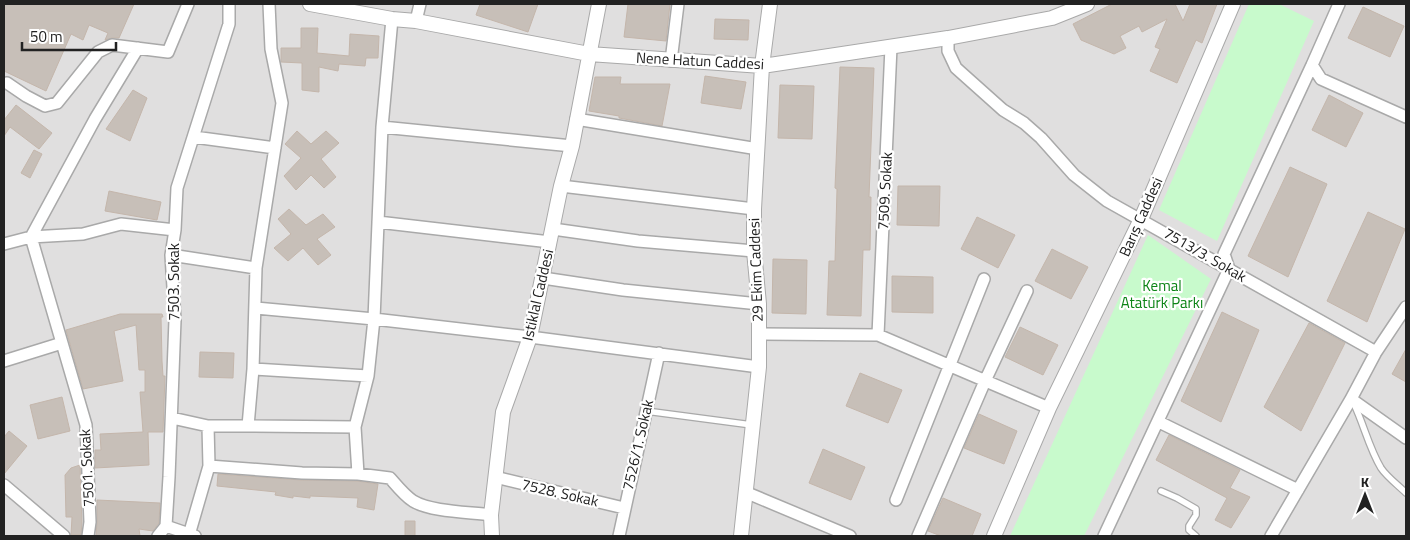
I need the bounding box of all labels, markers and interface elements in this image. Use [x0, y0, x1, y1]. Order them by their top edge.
scale bar [22, 20, 116, 52]
text: 50 m [30, 25, 63, 48]
street label: Nene Hatun Caddesi [635, 46, 765, 75]
street label: 7509. Sokak [871, 151, 898, 231]
street label: Barış Caddesi [1113, 173, 1168, 260]
street label: 29 Ekim Caddesi [742, 218, 769, 322]
street label: 7513/3. Sokak [1159, 221, 1251, 288]
street label: 7503. Sokak [162, 243, 185, 321]
street label: Istiklal Caddesi [516, 247, 559, 343]
park label: Kemal Atatürk Parkı [1121, 274, 1203, 314]
street label: 7526/1. Sokak [616, 397, 659, 493]
street label: 7501. Sokak [73, 428, 100, 508]
north arrow [1340, 470, 1390, 520]
text: K [1361, 471, 1370, 492]
street label: 7528. Sokak [520, 473, 601, 512]

